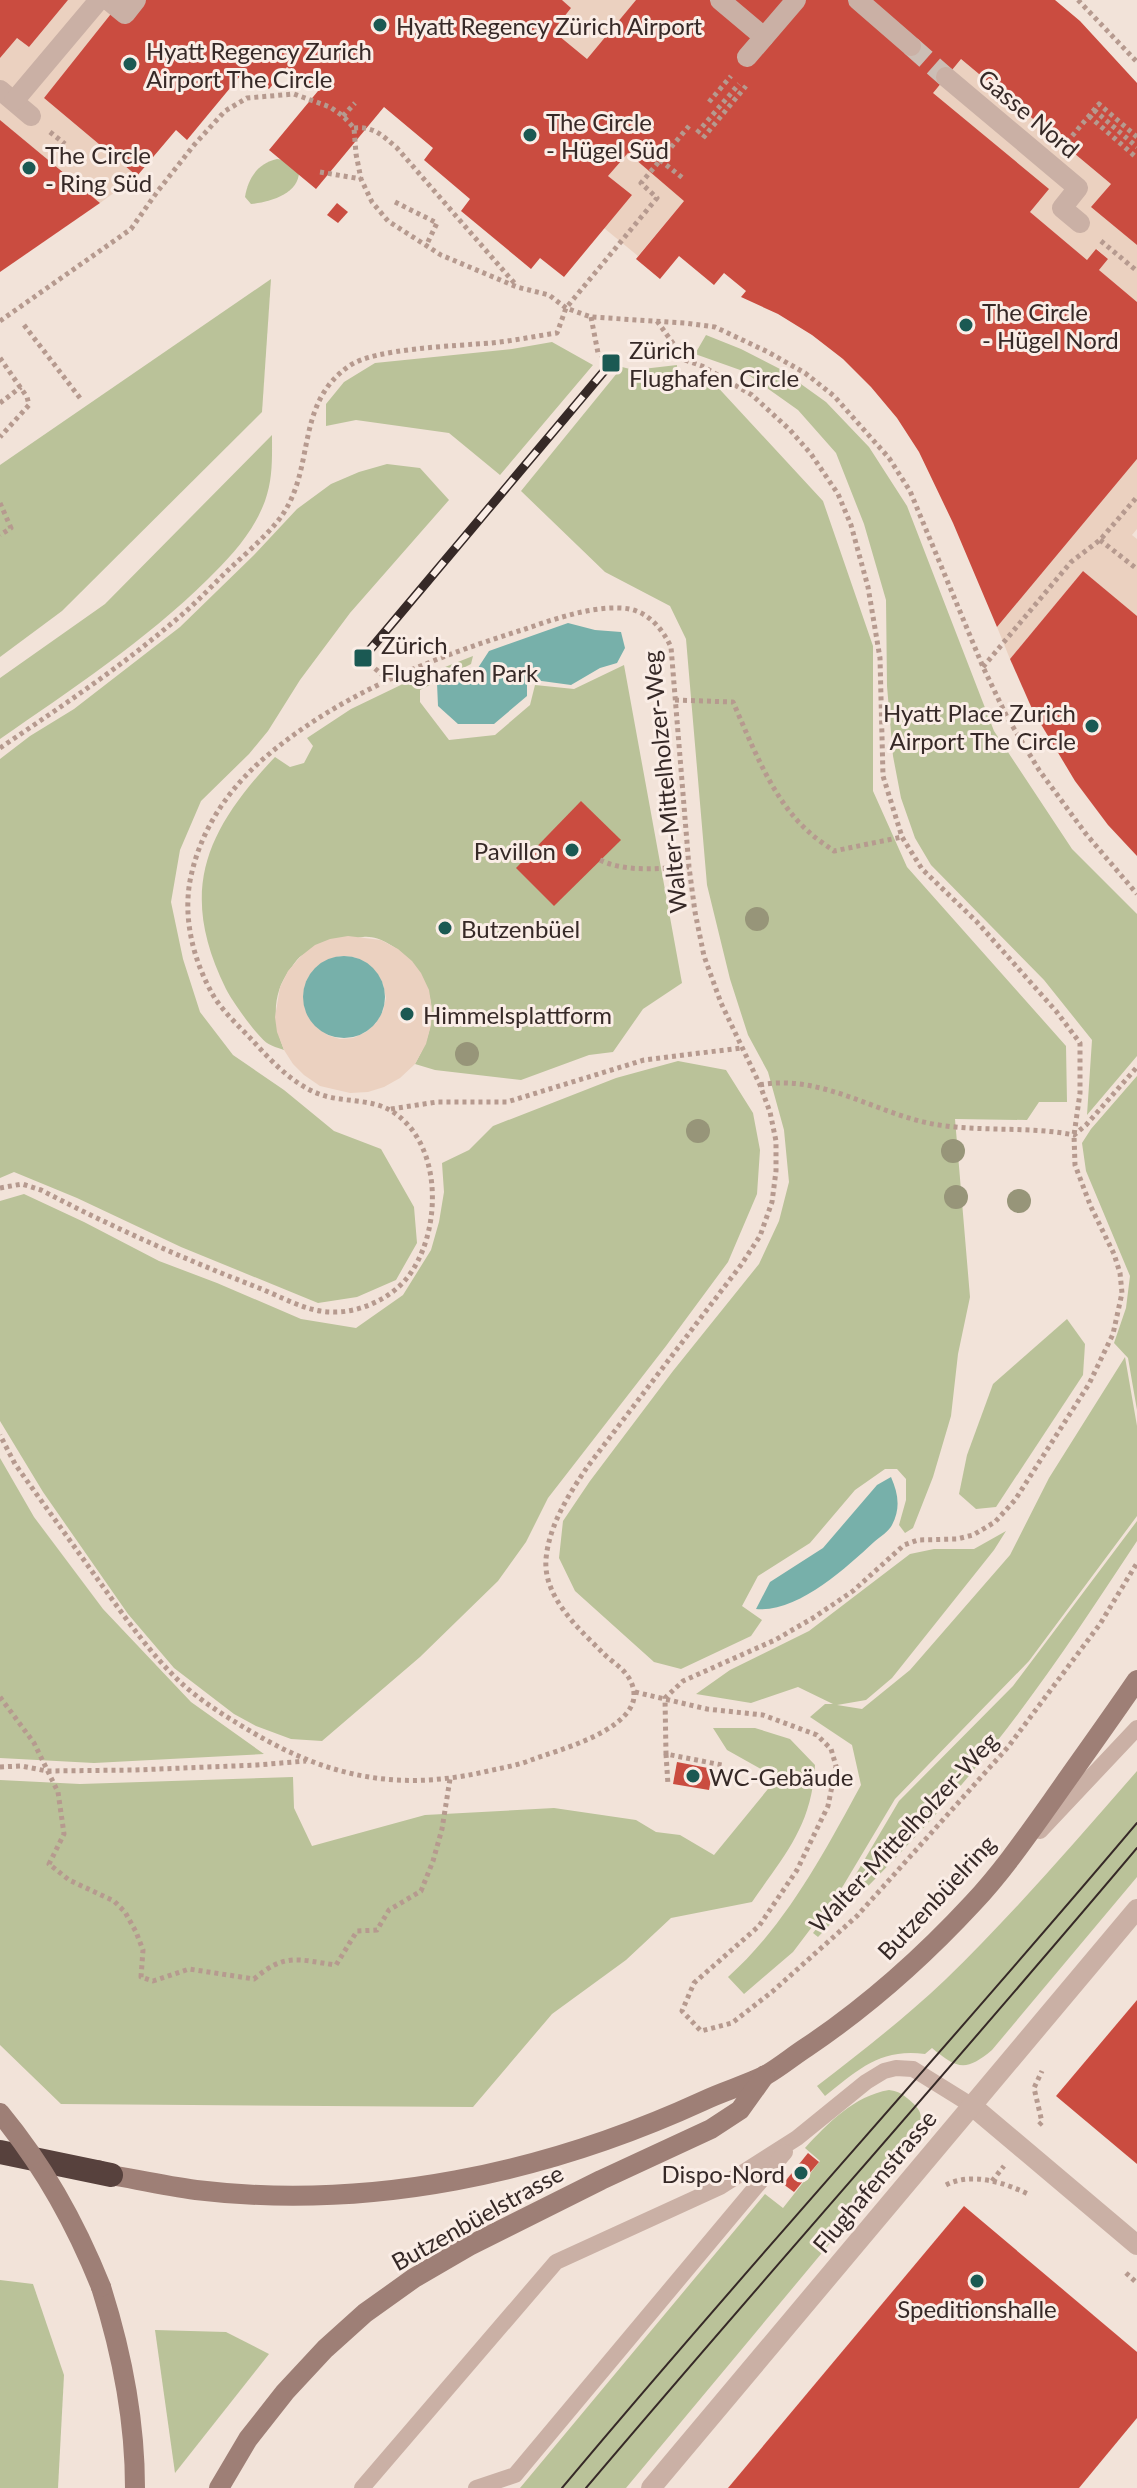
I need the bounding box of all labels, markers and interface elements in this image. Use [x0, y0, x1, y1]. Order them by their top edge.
place label: Hyatt Regency Zürich Airport [396, 11, 703, 40]
marker: Hyatt Regency Zürich Airport [371, 16, 389, 34]
place label: Hyatt Regency Zurich Airport The Circle [146, 36, 372, 93]
marker: Hyatt Regency Zurich Airport The Circle [121, 55, 139, 73]
street label: Gasse Nord [973, 63, 1085, 163]
place label: The Circle - Hügel Süd [546, 107, 669, 164]
marker: The Circle - Hügel Süd [521, 126, 539, 144]
place label: The Circle - Ring Süd [45, 140, 152, 197]
marker: The Circle - Ring Süd [20, 159, 38, 177]
place label: The Circle - Hügel Nord [982, 297, 1119, 354]
marker: The Circle - Hügel Nord [957, 316, 975, 334]
place label: Zürich Flughafen Circle [629, 335, 799, 392]
marker: Zürich Flughafen Circle [600, 352, 622, 374]
place label: Zürich Flughafen Park [381, 630, 539, 687]
marker: Zürich Flughafen Park [352, 647, 374, 669]
street label: Walter-Mittelholzer-Weg [636, 650, 692, 914]
place label: Hyatt Place Zurich Airport The Circle [883, 698, 1076, 755]
marker: Hyatt Place Zurich Airport The Circle [1083, 717, 1101, 735]
place label: Pavillon [474, 836, 556, 865]
marker: Pavillon [563, 841, 581, 859]
place label: Butzenbüel [461, 914, 580, 943]
marker: Butzenbüel [436, 919, 454, 937]
place label: Himmelsplattform [423, 1000, 612, 1029]
marker: Himmelsplattform [398, 1005, 416, 1023]
street label: Walter-Mittelholzer-Weg [803, 1726, 1003, 1938]
place label: WC-Gebäude [709, 1762, 853, 1791]
marker: WC-Gebäude [684, 1767, 702, 1785]
street label: Butzenbüelring [871, 1829, 1001, 1965]
street label: Flughafenstrasse [806, 2104, 942, 2258]
street label: Butzenbüelstrasse [386, 2158, 568, 2276]
place label: Dispo-Nord [662, 2159, 785, 2188]
marker: Dispo-Nord [792, 2164, 810, 2182]
marker: Speditionshalle [968, 2272, 986, 2290]
place label: Speditionshalle [897, 2294, 1057, 2323]

